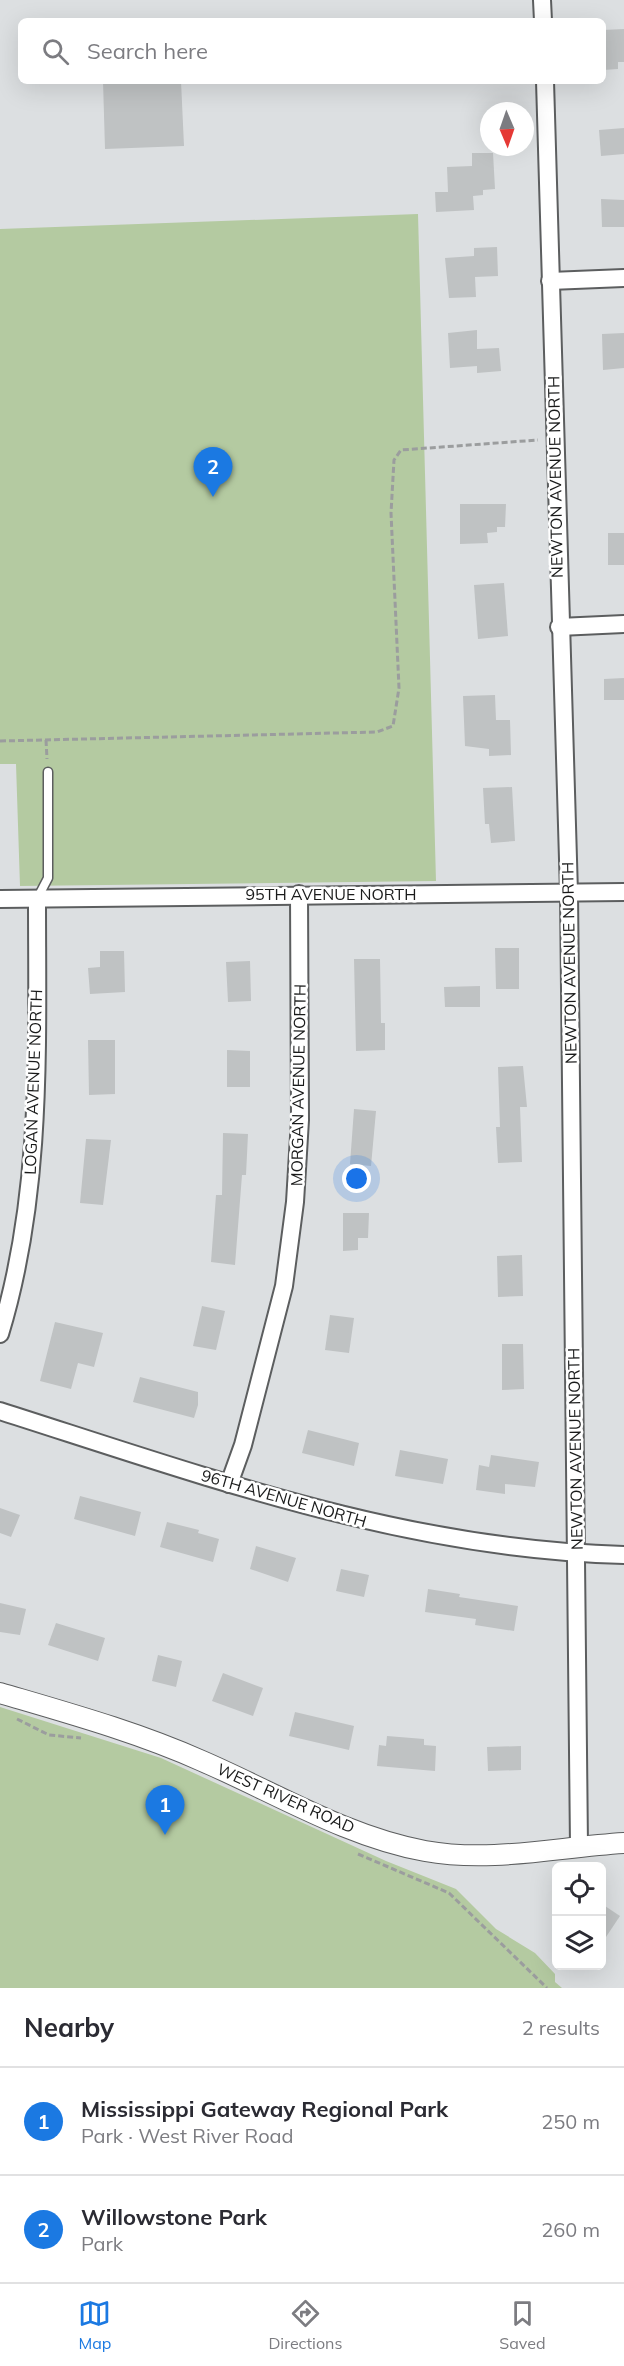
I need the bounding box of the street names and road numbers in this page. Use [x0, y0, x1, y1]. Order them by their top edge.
street label: NEWTON AVENUE NORTH [543, 376, 567, 578]
street label: NEWTON AVENUE NORTH [557, 862, 581, 1064]
street label: 95TH AVENUE NORTH [246, 884, 416, 904]
street label: MORGAN AVENUE NORTH [286, 984, 310, 1186]
street label: LOGAN AVENUE NORTH [20, 989, 46, 1175]
street label: NEWTON AVENUE NORTH [563, 1348, 587, 1550]
street label: 96TH AVENUE NORTH [199, 1465, 369, 1531]
street label: WEST RIVER ROAD [214, 1759, 358, 1837]

